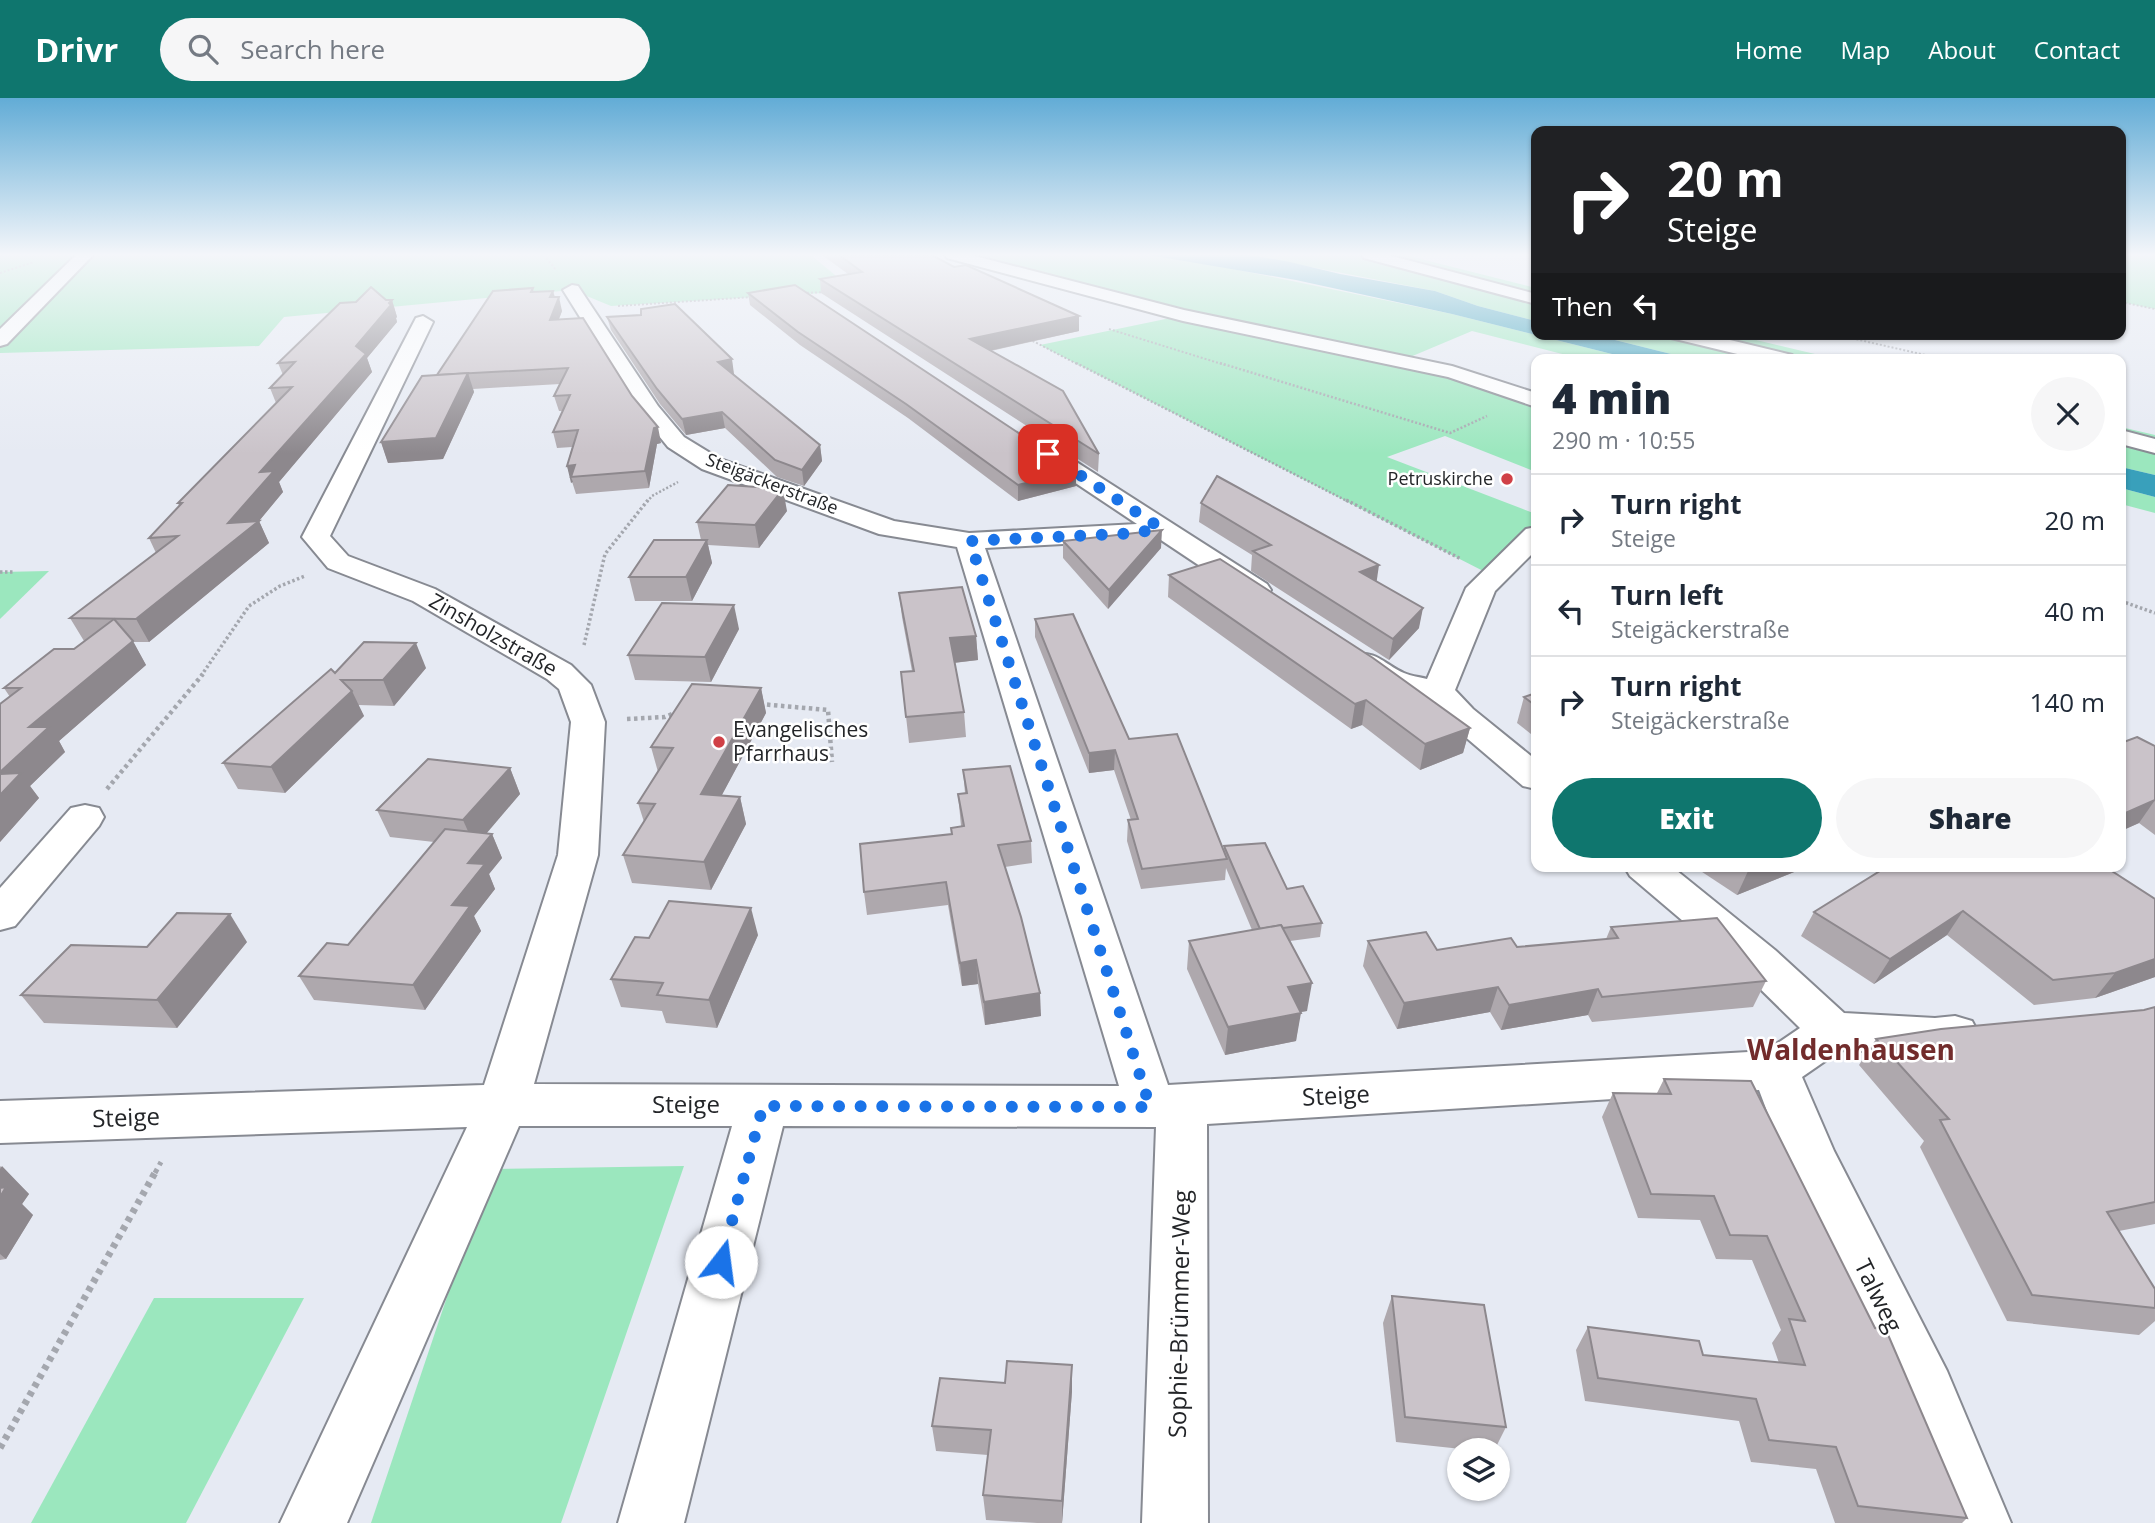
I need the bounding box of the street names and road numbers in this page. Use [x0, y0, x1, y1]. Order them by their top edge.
street label: Steigäckerstraße [703, 447, 842, 519]
street label: Zinsholzstraße [424, 586, 563, 682]
street label: Steige [1301, 1076, 1371, 1113]
street label: Steige [652, 1087, 720, 1120]
street label: Steige [92, 1099, 160, 1134]
street label: Sophie-Brümmer-Weg [1160, 1190, 1197, 1438]
street label: Talweg [1847, 1253, 1911, 1338]

